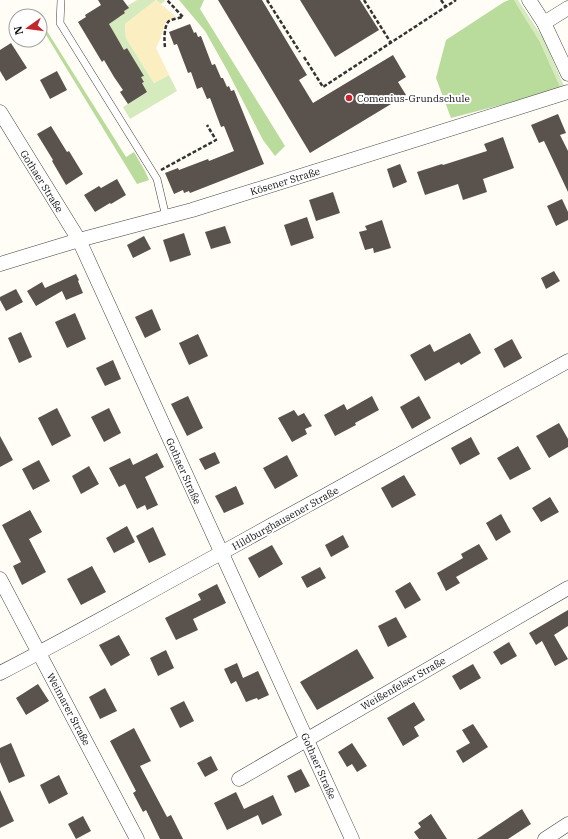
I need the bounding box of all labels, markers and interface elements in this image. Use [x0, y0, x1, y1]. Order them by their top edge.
north arrow [8, 8, 48, 48]
text: N [10, 24, 26, 36]
place label: Comenius-Grundschule [357, 92, 470, 105]
marker: Comenius-Grundschule [344, 93, 354, 103]
street label: Gothaer Straße [17, 148, 66, 215]
street label: Kösener Straße [249, 165, 322, 198]
street label: Gothaer Straße [163, 436, 204, 506]
street label: Hildburghausener Straße [230, 484, 341, 553]
street label: Weißenfelser Straße [359, 654, 448, 713]
street label: Weimarer Straße [44, 671, 93, 748]
street label: Gothaer Straße [298, 731, 339, 801]

